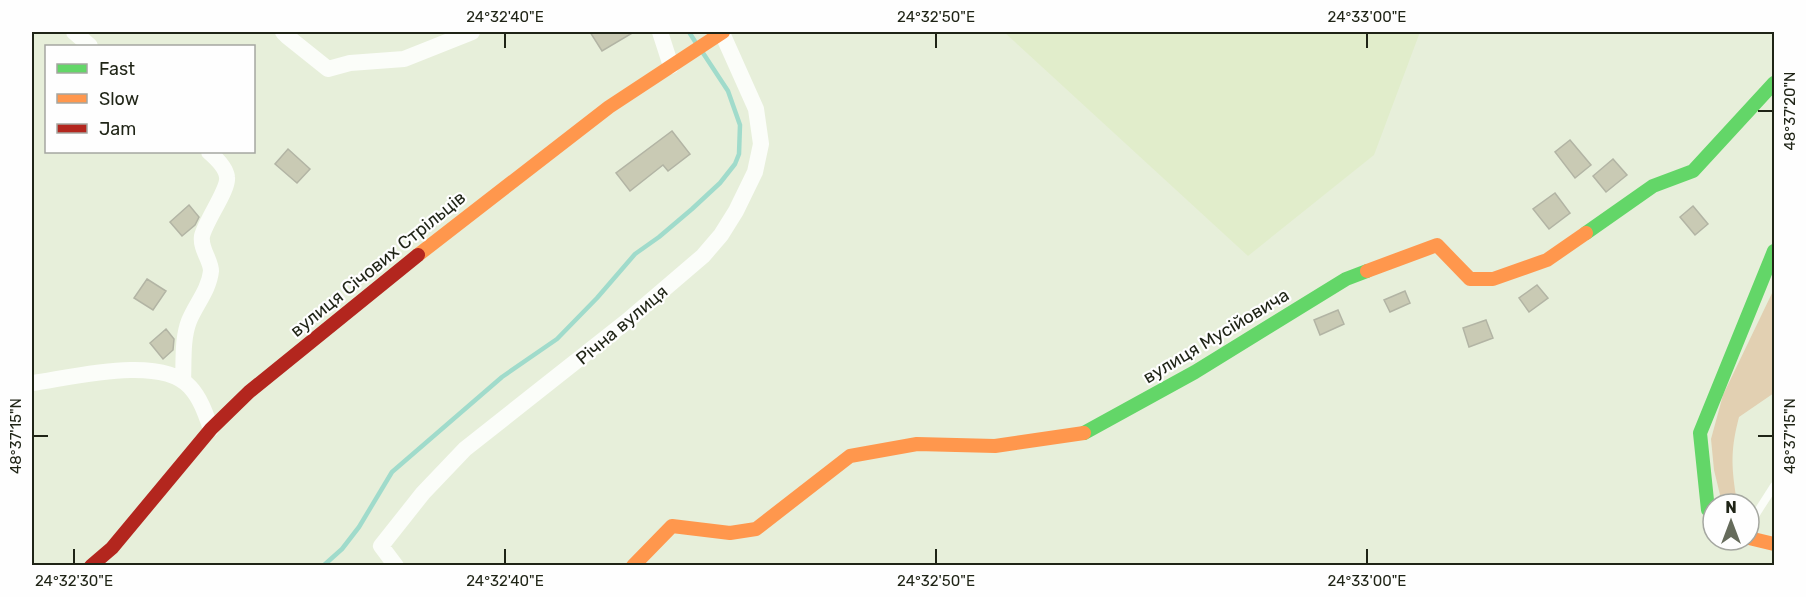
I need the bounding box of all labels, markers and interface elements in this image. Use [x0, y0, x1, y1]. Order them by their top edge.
text: 24°32'40"E [466, 8, 544, 26]
text: 24°32'50"E [897, 8, 975, 26]
text: 24°33'00"E [1328, 8, 1406, 26]
legend [45, 45, 255, 153]
text: Fast [99, 58, 135, 80]
text: 48°37'20"N [1781, 71, 1799, 151]
text: Slow [99, 88, 139, 110]
text: Jam [99, 118, 136, 140]
street label: вулиця Січових Стрільців [286, 186, 470, 342]
street label: Річна вулиця [572, 280, 672, 370]
street label: вулиця Мусійовича [1139, 284, 1293, 388]
text: 48°37'15"N [7, 398, 25, 474]
text: 48°37'15"N [1781, 398, 1799, 474]
north arrow [1701, 492, 1761, 552]
text: N [1725, 498, 1737, 517]
text: 24°32'30"E [35, 572, 113, 590]
text: 24°32'40"E [466, 572, 544, 590]
text: 24°32'50"E [897, 572, 975, 590]
text: 24°33'00"E [1328, 572, 1406, 590]

